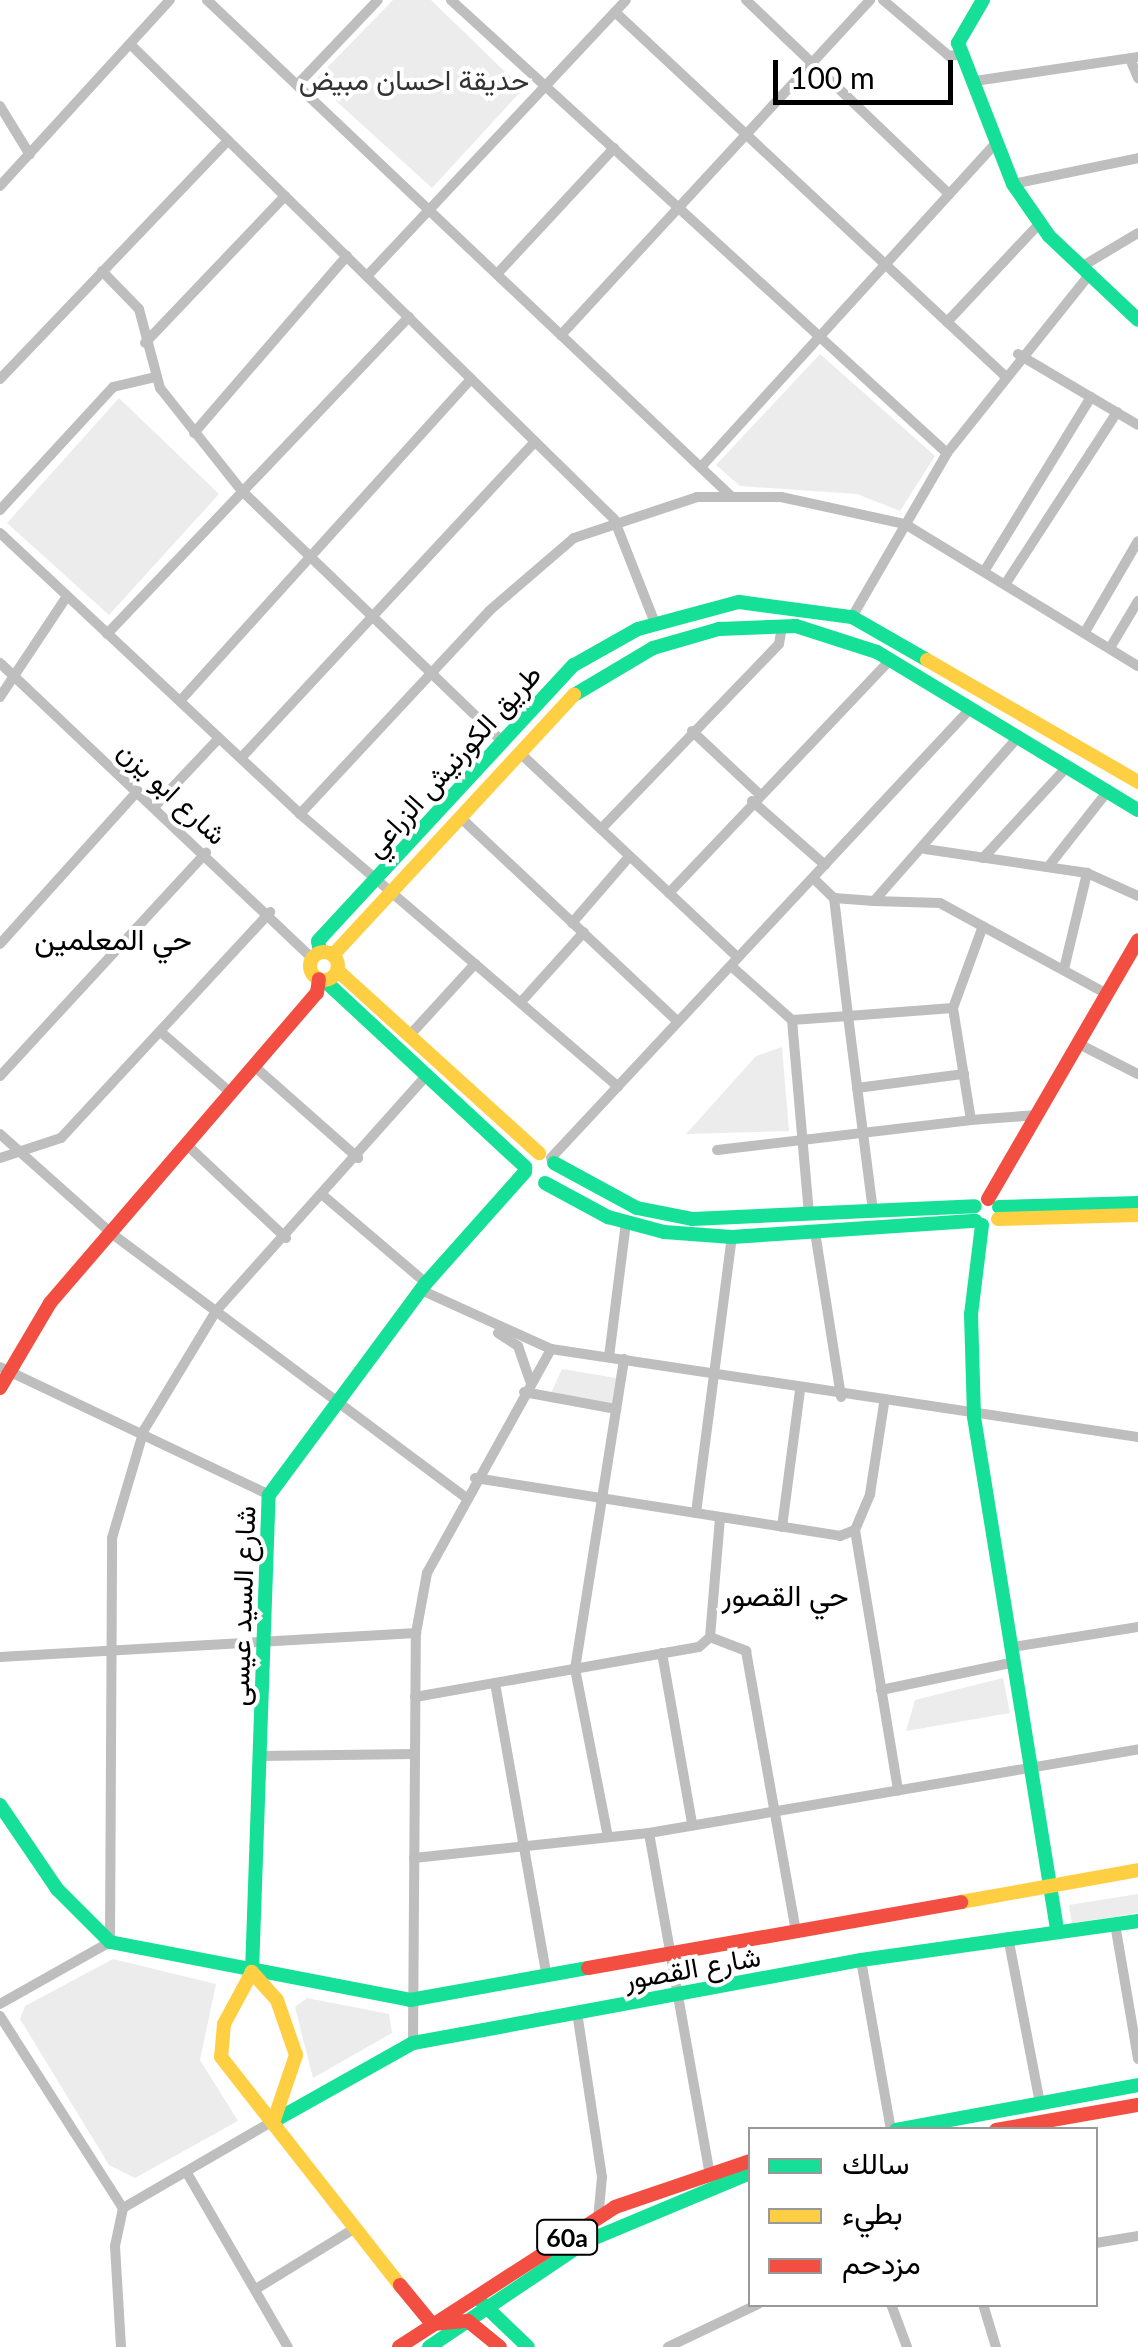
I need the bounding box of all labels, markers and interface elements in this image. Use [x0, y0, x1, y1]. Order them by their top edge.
scale bar [778, 40, 958, 102]
text: 100 m [790, 59, 875, 95]
park label: حديقة احسان مبيض [299, 62, 529, 96]
street label: طريق الكورنيش الزراعي [357, 657, 547, 863]
street label: شارع ابو يزن [112, 733, 234, 851]
district label: حي المعلمين [34, 920, 192, 956]
street label: شارع السيد عيسى [221, 1505, 261, 1707]
district label: حي القصور [721, 1576, 849, 1612]
street label: شارع القصور [621, 1938, 763, 1996]
legend [748, 2127, 1098, 2307]
text: سالك [842, 2144, 909, 2180]
text: بطيء [842, 2194, 903, 2230]
road number: 60a [534, 2217, 600, 2257]
text: مزدحم [842, 2244, 921, 2280]

